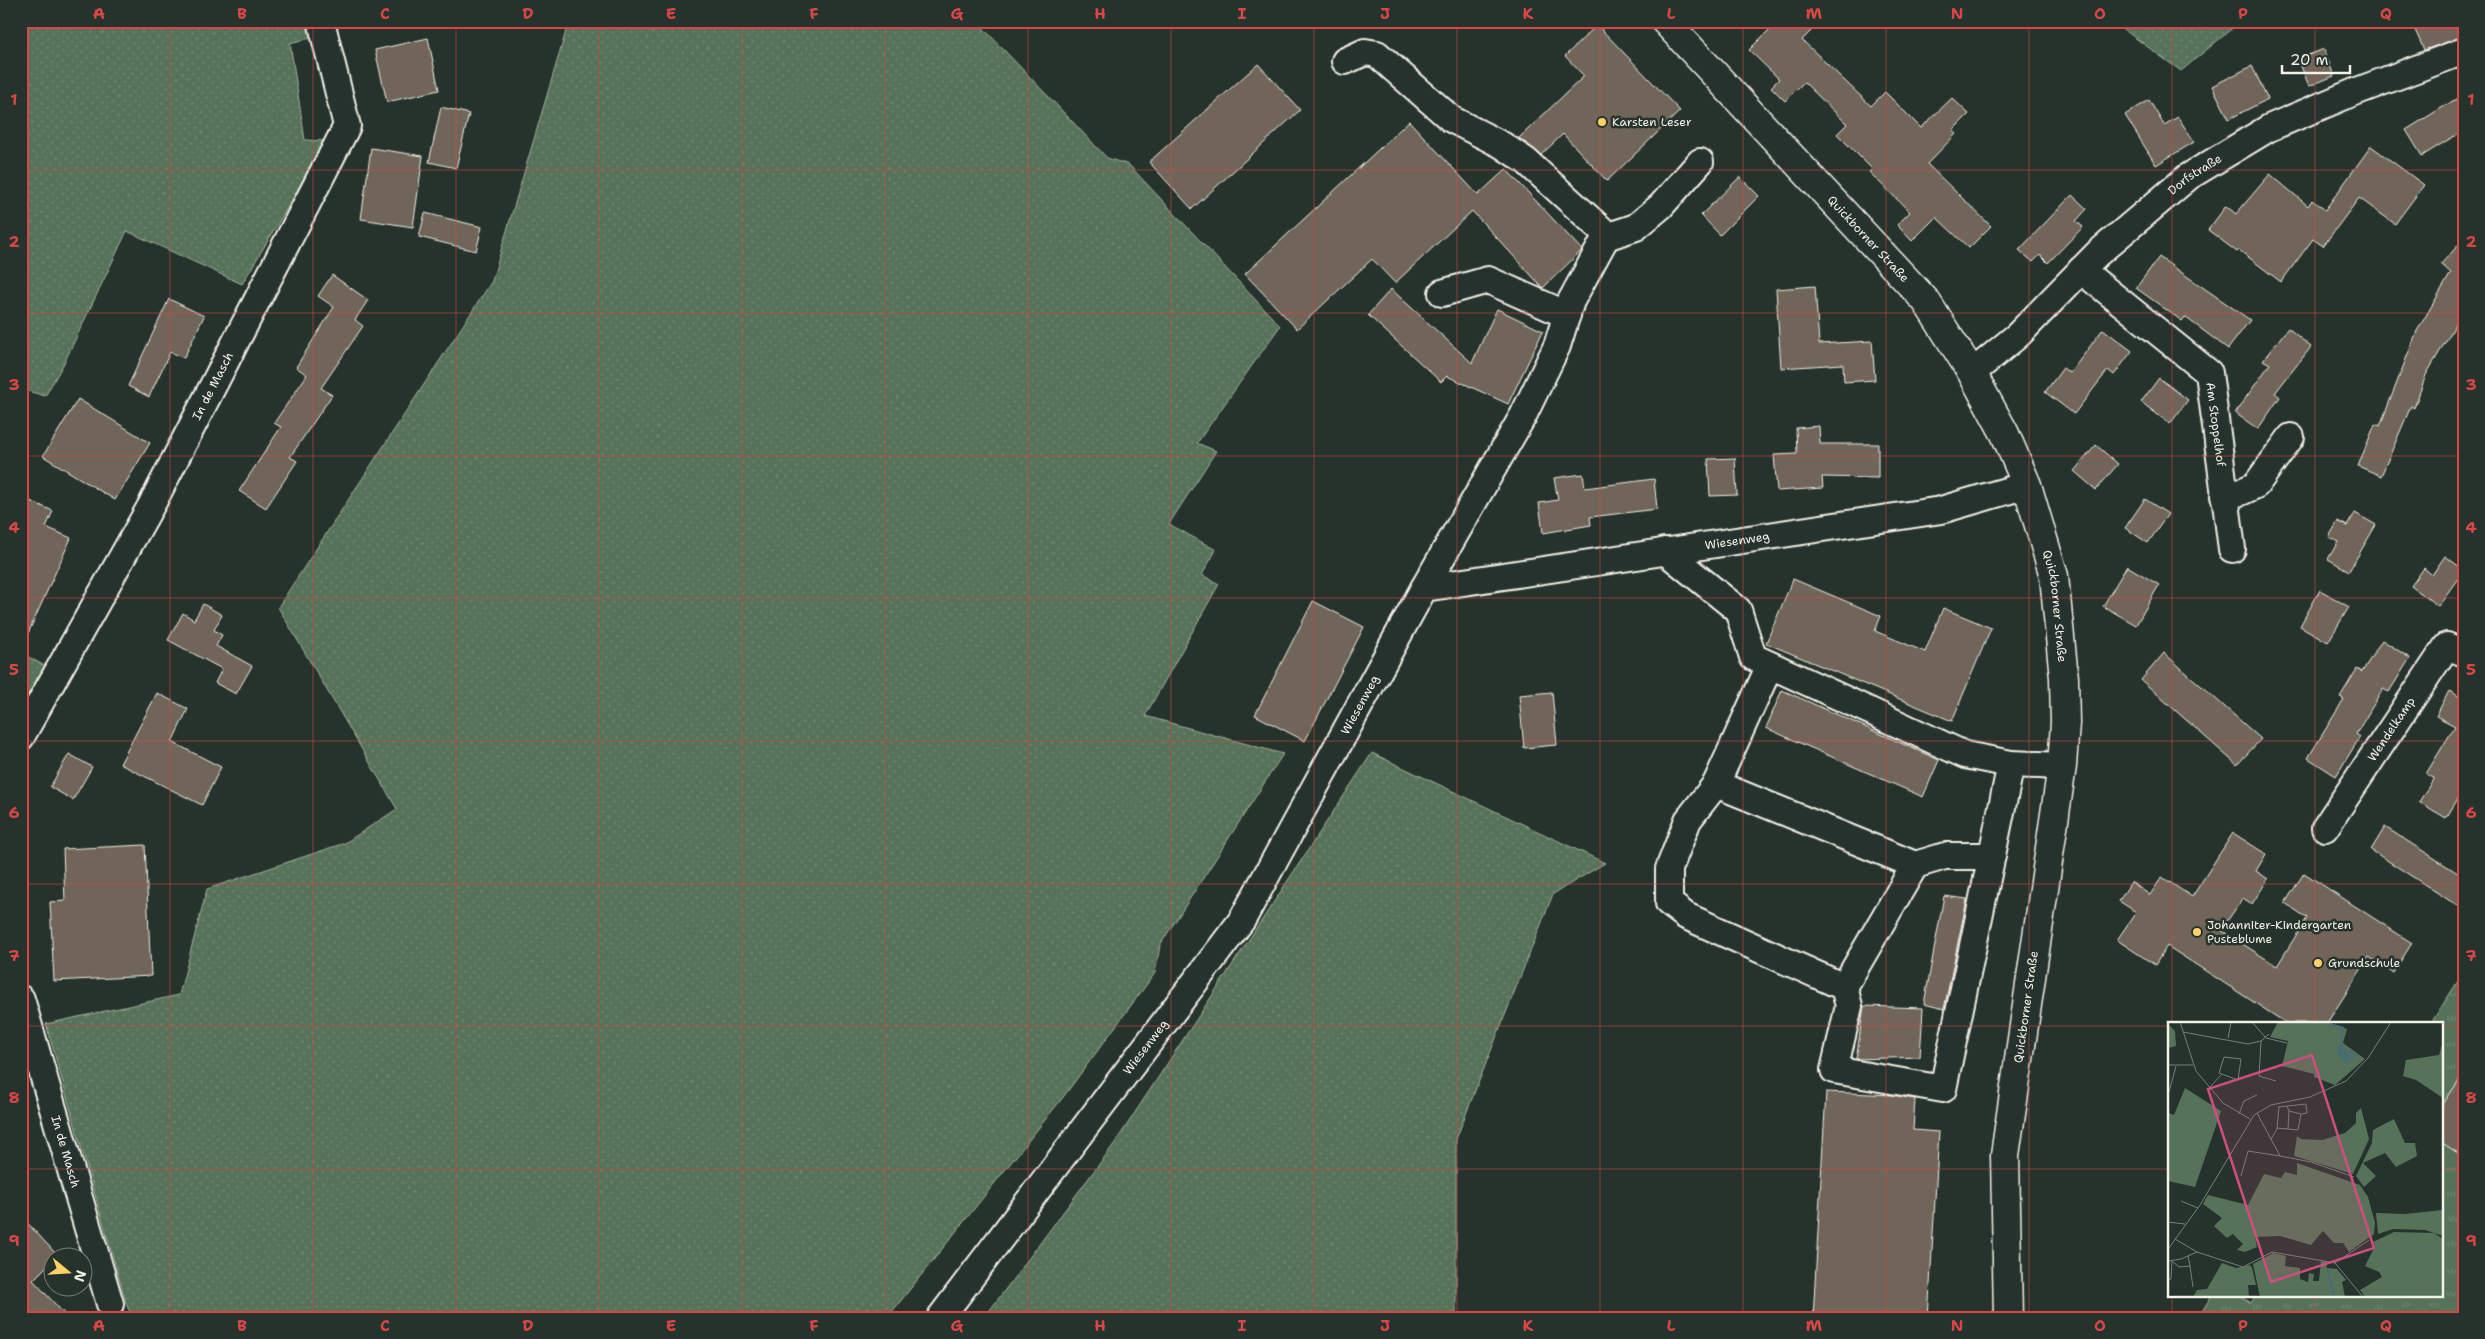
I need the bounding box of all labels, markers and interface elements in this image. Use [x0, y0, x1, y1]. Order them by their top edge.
text: A [93, 3, 105, 24]
text: B [237, 3, 247, 24]
text: C [380, 3, 390, 24]
text: D [522, 3, 534, 24]
text: E [666, 3, 676, 24]
text: F [809, 3, 819, 24]
text: G [951, 3, 964, 24]
text: H [1094, 3, 1106, 24]
text: I [1238, 3, 1247, 24]
text: J [1380, 3, 1390, 24]
text: K [1523, 3, 1534, 24]
text: L [1667, 3, 1676, 24]
text: M [1806, 3, 1823, 24]
text: N [1951, 3, 1963, 24]
text: O [2094, 3, 2106, 24]
text: P [2238, 3, 2248, 24]
text: Q [2380, 3, 2392, 24]
scale bar [2282, 42, 2350, 74]
text: 20 m [2290, 50, 2329, 70]
text: 1 [10, 89, 18, 110]
text: 1 [2467, 89, 2475, 110]
place label: Karsten Leser [1612, 114, 1692, 130]
marker: Karsten Leser [1596, 116, 1608, 128]
street label: Dorfstraße [2164, 150, 2225, 199]
street label: Quickborner Straße [1824, 192, 1913, 286]
text: 2 [8, 231, 20, 252]
text: 2 [2465, 231, 2477, 252]
street label: In de Masch [189, 349, 237, 423]
text: 3 [8, 374, 20, 395]
text: 3 [2465, 374, 2477, 395]
street label: Am Stoppelhof [2202, 381, 2229, 468]
text: 4 [8, 517, 20, 538]
text: 4 [2465, 517, 2477, 538]
street label: Wiesenweg [1704, 528, 1771, 554]
street label: Quickborner Straße [2039, 548, 2070, 663]
text: 5 [9, 659, 19, 680]
text: 5 [2466, 659, 2476, 680]
street label: Wiesenweg [1337, 672, 1383, 737]
street label: Wendelkamp [2364, 694, 2419, 764]
text: 6 [8, 802, 20, 823]
text: 6 [2465, 802, 2477, 823]
place label: Johanniter-Kindergarten Pusteblume [2207, 917, 2351, 947]
marker: Johanniter-Kindergarten Pusteblume [2191, 926, 2203, 938]
text: 7 [8, 945, 20, 966]
text: 7 [2465, 945, 2477, 966]
street label: Quickborner Straße [2010, 950, 2042, 1064]
place label: Grundschule [2328, 955, 2401, 971]
marker: Grundschule [2312, 957, 2324, 969]
street label: Wiesenweg [1119, 1016, 1172, 1078]
inset map [2168, 1022, 2442, 1296]
text: 8 [8, 1087, 20, 1108]
text: 8 [2465, 1087, 2477, 1108]
street label: In de Masch [47, 1114, 84, 1190]
text: 9 [8, 1230, 20, 1251]
text: 9 [2465, 1230, 2477, 1251]
north arrow [42, 1246, 92, 1296]
text: N [70, 1268, 91, 1284]
text: A [93, 1315, 105, 1336]
text: B [237, 1315, 247, 1336]
text: C [380, 1315, 390, 1336]
text: D [522, 1315, 534, 1336]
text: E [666, 1315, 676, 1336]
text: F [809, 1315, 819, 1336]
text: G [951, 1315, 964, 1336]
text: H [1094, 1315, 1106, 1336]
text: I [1238, 1315, 1247, 1336]
text: J [1380, 1315, 1390, 1336]
text: K [1523, 1315, 1534, 1336]
text: L [1667, 1315, 1676, 1336]
text: M [1806, 1315, 1823, 1336]
text: N [1951, 1315, 1963, 1336]
text: O [2094, 1315, 2106, 1336]
text: P [2238, 1315, 2248, 1336]
text: Q [2380, 1315, 2392, 1336]

